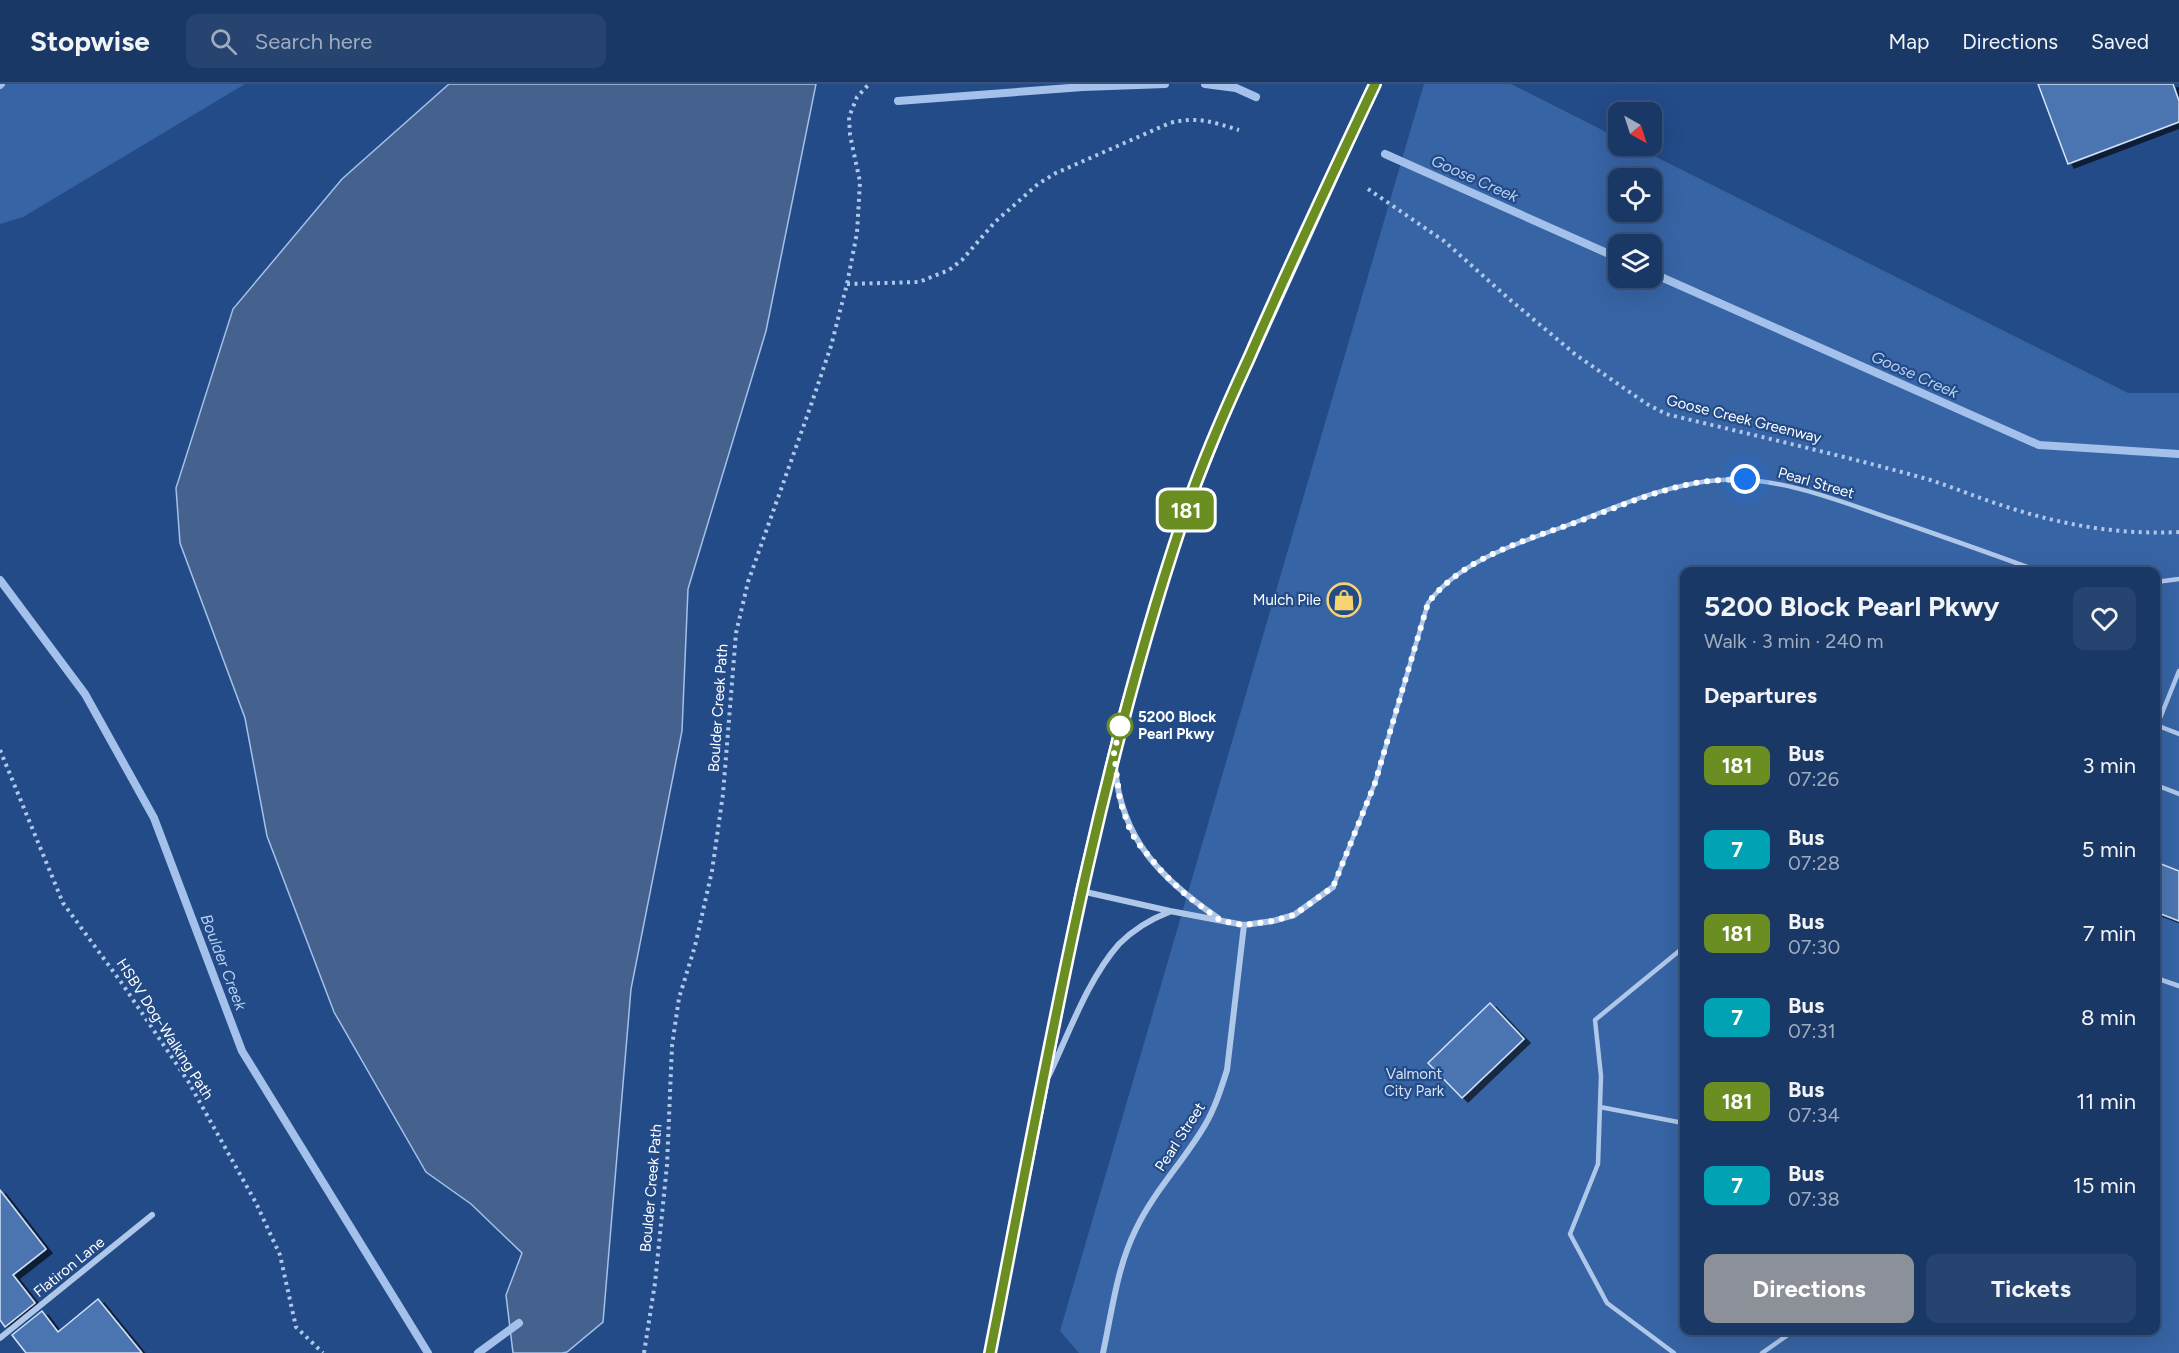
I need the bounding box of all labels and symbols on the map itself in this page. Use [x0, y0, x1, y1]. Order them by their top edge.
north arrow [1608, 102, 1662, 156]
water label: Goose Creek [1428, 151, 1522, 207]
water label: Goose Creek [1868, 347, 1962, 403]
street label: Goose Creek Greenway [1665, 391, 1823, 447]
your location [1730, 464, 1760, 494]
street label: Pearl Street [1776, 464, 1857, 503]
line badge: 181 [1152, 490, 1220, 530]
shop icon: Mulch Pile [1326, 582, 1362, 618]
place label: Mulch Pile [1253, 591, 1321, 609]
street label: Boulder Creek Path [705, 643, 731, 773]
place label: 5200 Block Pearl Pkwy [1138, 708, 1216, 743]
marker: 5200 Block Pearl Pkwy [1107, 713, 1133, 739]
water label: Boulder Creek [197, 911, 251, 1014]
street label: HSBV Dog-Walking Path [113, 955, 217, 1103]
park label: Valmont City Park [1384, 1065, 1445, 1100]
street label: Pearl Street [1151, 1099, 1209, 1175]
street label: Boulder Creek Path [636, 1123, 666, 1253]
street label: Flatiron Lane [30, 1233, 108, 1301]

